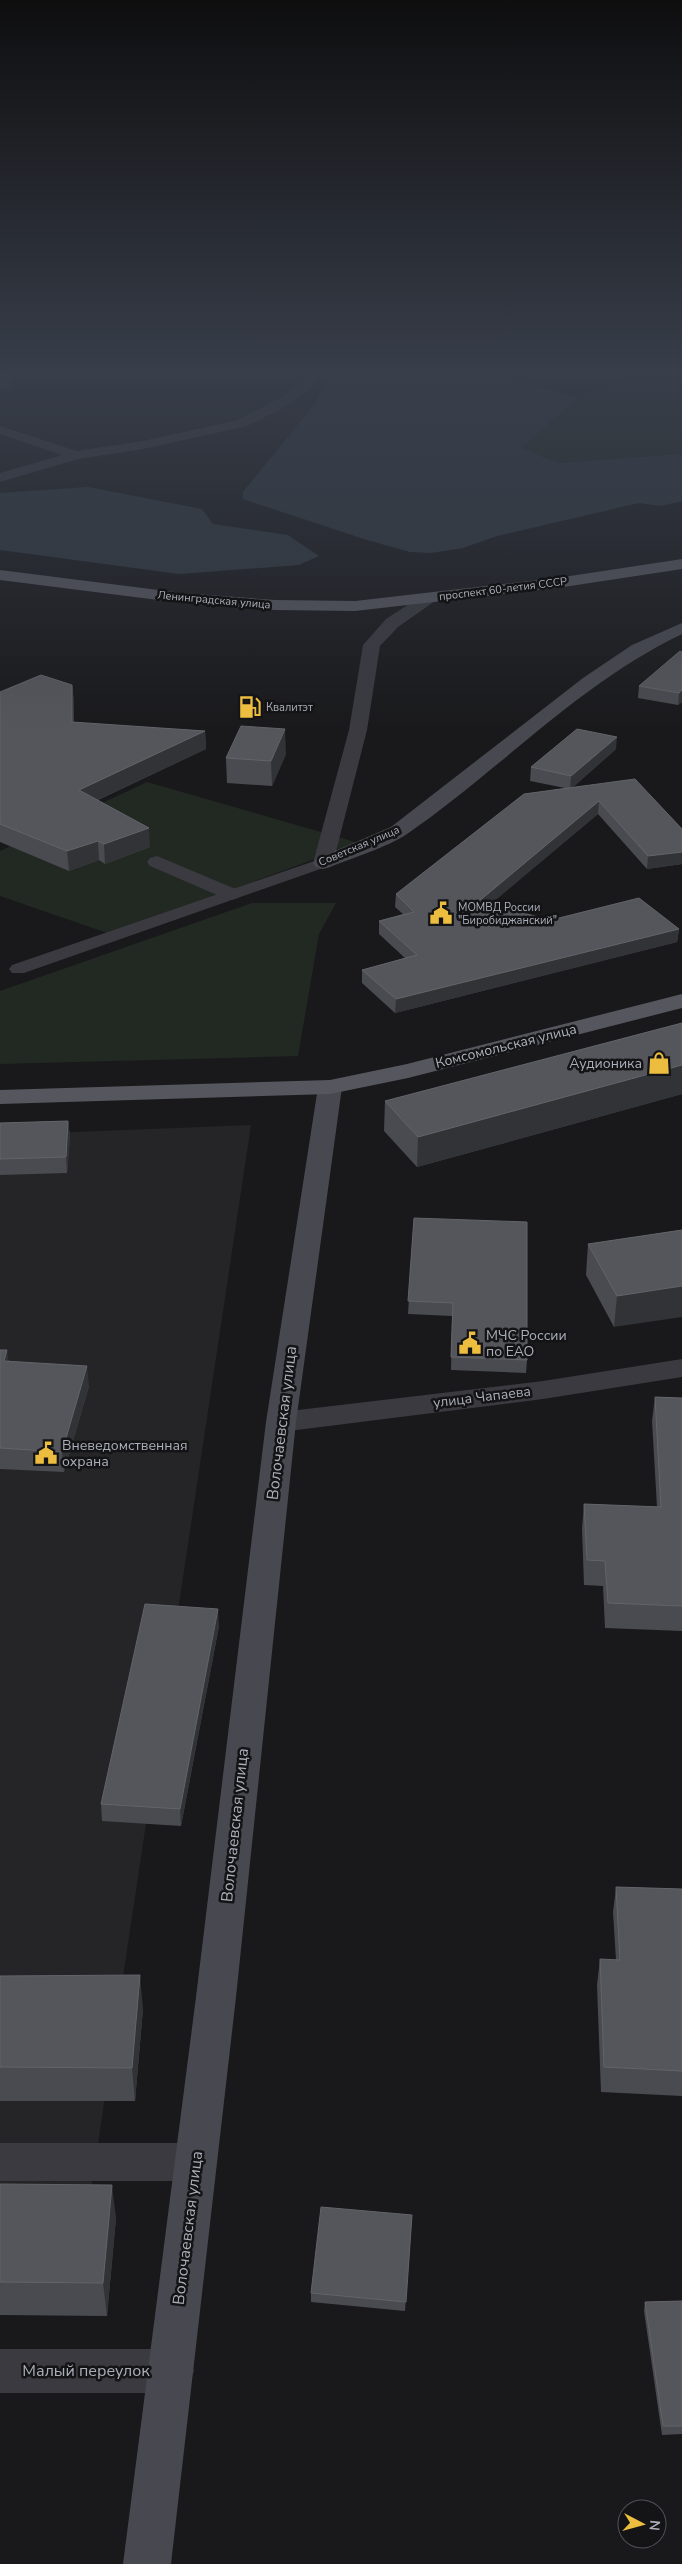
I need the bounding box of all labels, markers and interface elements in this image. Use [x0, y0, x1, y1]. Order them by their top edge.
street label: проспект 60-летия СССР [438, 574, 568, 604]
street label: Ленинградская улица [157, 588, 271, 612]
fuel station icon: Квалитэт [237, 694, 263, 720]
place label: Квалитэт [266, 700, 313, 715]
street label: Советская улица [316, 822, 402, 870]
public building icon: МОМВД России "Биробиджанский" [428, 900, 454, 926]
place label: МОМВД России "Биробиджанский" [458, 900, 557, 928]
street label: Комсомольская улица [433, 1019, 579, 1073]
shop icon: Аудионика [646, 1050, 672, 1076]
place label: Аудионика [569, 1054, 642, 1073]
place label: МЧС России по ЕАО [486, 1326, 567, 1361]
public building icon: МЧС России по ЕАО [457, 1330, 483, 1356]
street label: Волочаевская улица [262, 1345, 302, 1501]
street label: улица Чапаева [432, 1382, 532, 1412]
place label: Вневедомственная охрана [62, 1436, 188, 1471]
public building icon: Вневедомственная охрана [33, 1440, 59, 1466]
street label: Волочаевская улица [216, 1747, 254, 1903]
street label: Волочаевская улица [168, 2150, 208, 2306]
street label: Малый переулок [22, 2360, 150, 2382]
north arrow [617, 2499, 667, 2549]
text: N [644, 2519, 664, 2532]

